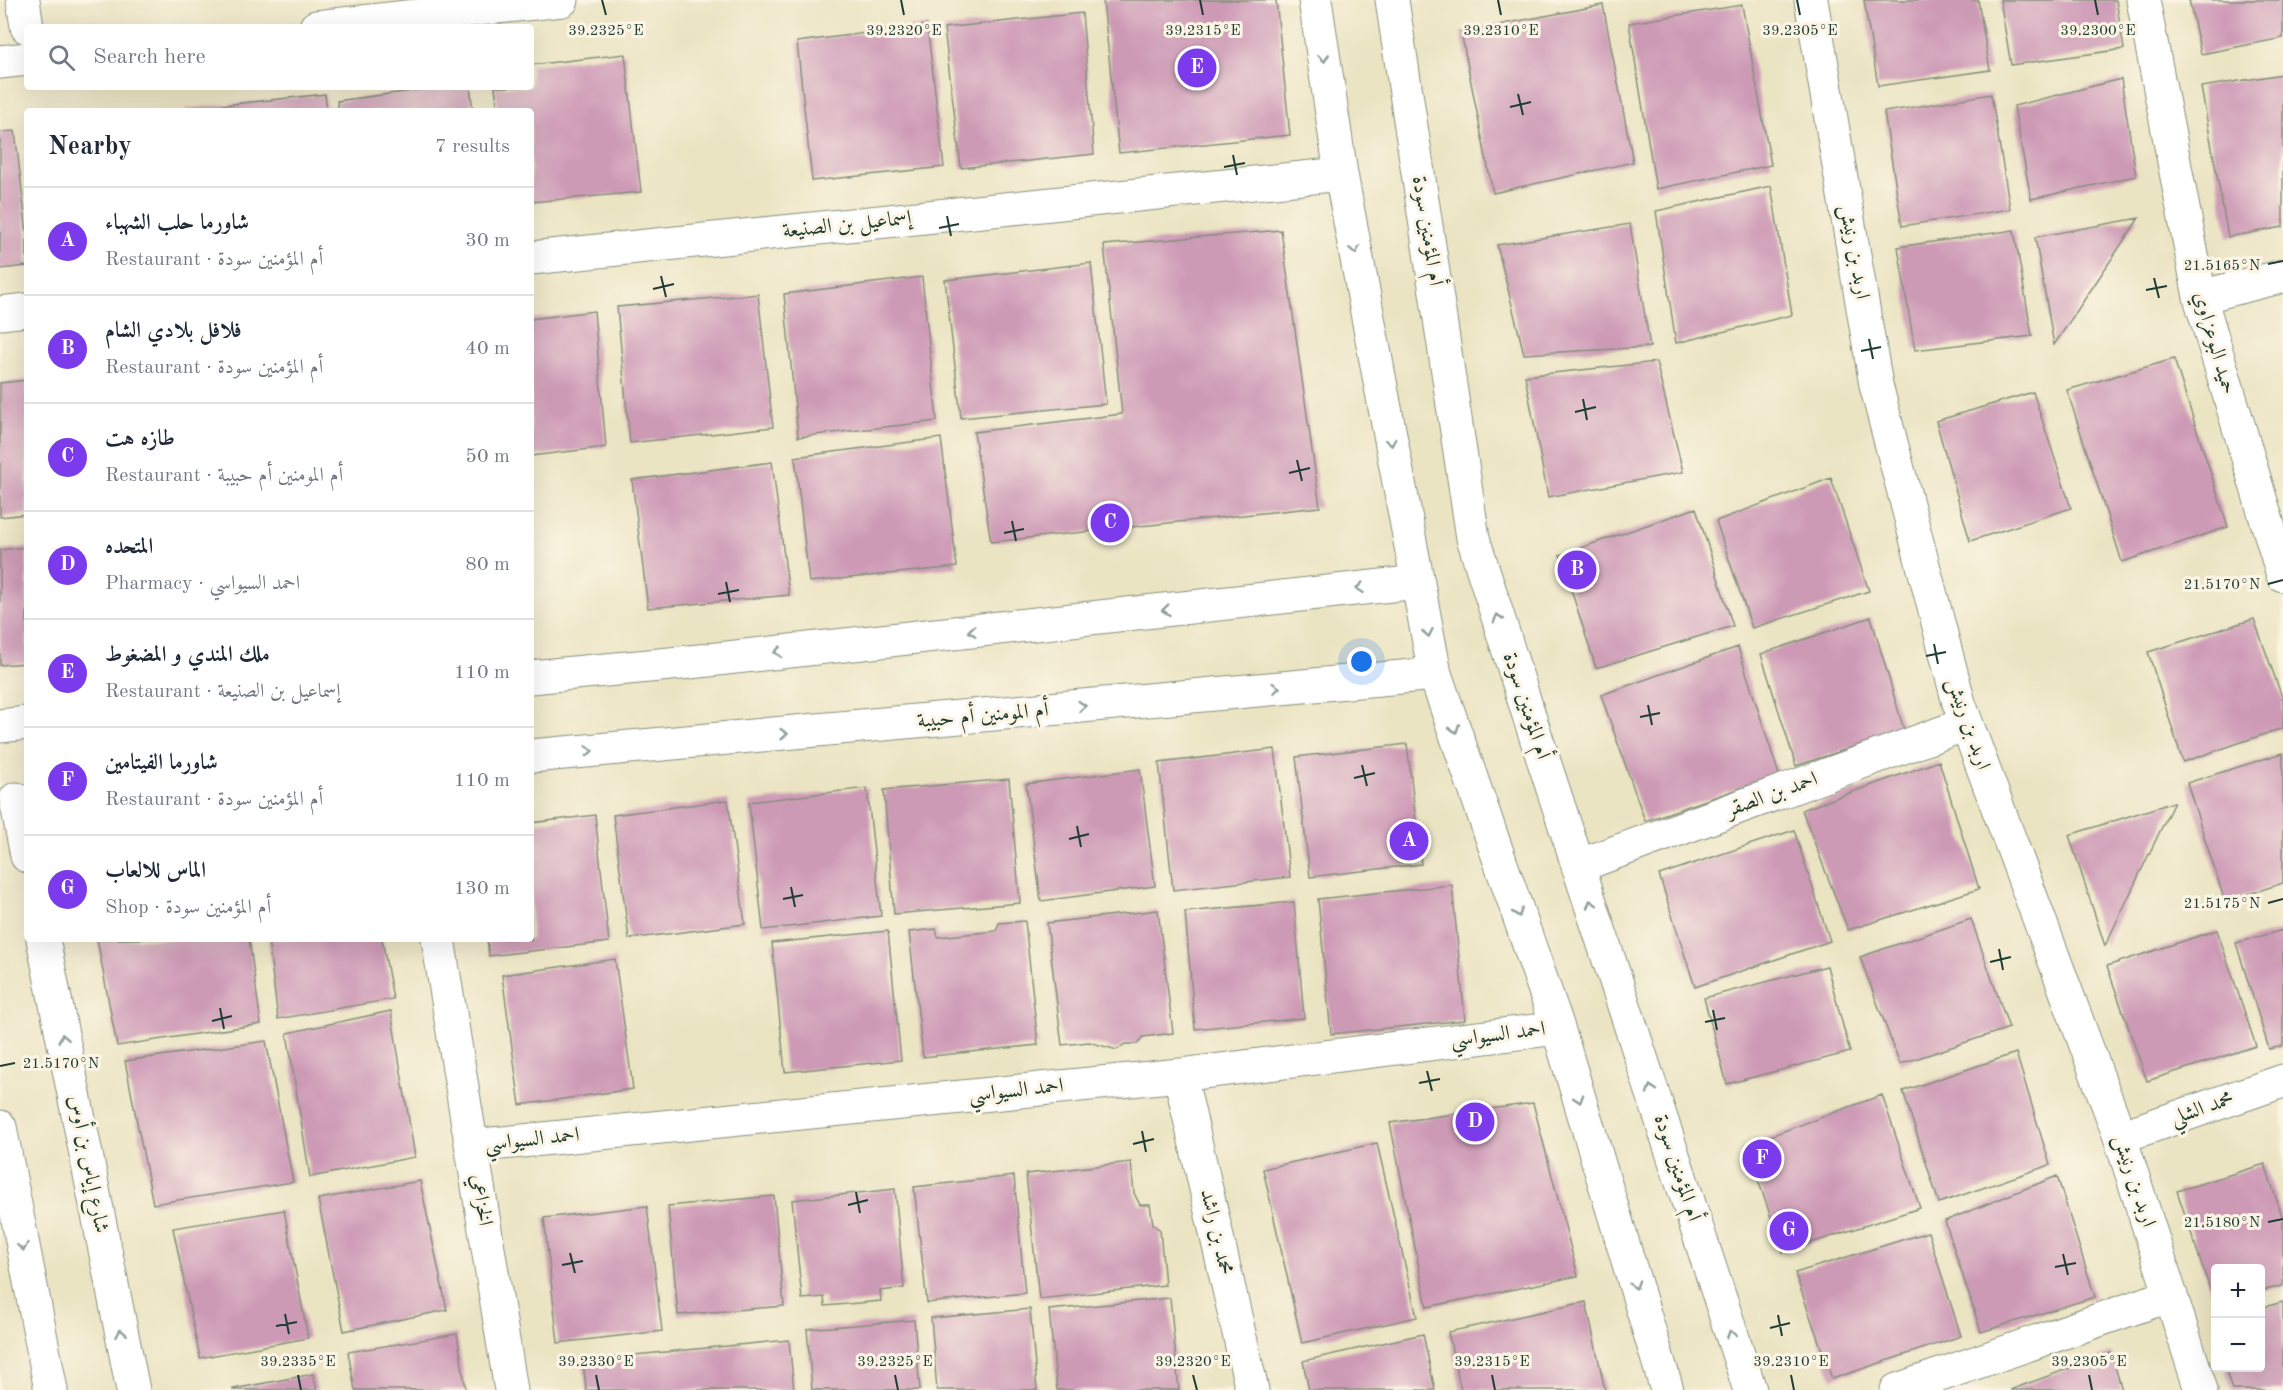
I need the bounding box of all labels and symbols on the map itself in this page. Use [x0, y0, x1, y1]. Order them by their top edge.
text: 39.2325°E [568, 24, 644, 39]
text: 39.2320°E [866, 24, 942, 39]
text: 39.2315°E [1165, 24, 1241, 39]
text: 39.2310°E [1463, 24, 1539, 39]
text: 39.2305°E [1762, 24, 1838, 39]
text: 39.2300°E [2060, 24, 2136, 39]
pin: E [1178, 46, 1216, 90]
one-way arrow [1317, 53, 1329, 62]
street label: أم المؤمنين سودة [1402, 174, 1452, 288]
street label: اربد بن رنيش [1833, 203, 1873, 301]
street label: إسماعيل بن الصنيعة [782, 208, 914, 245]
one-way arrow [1348, 245, 1361, 255]
text: 21.5165°N [2184, 259, 2261, 274]
street label: حميد البوعزاوي [2185, 289, 2239, 398]
one-way arrow [1384, 437, 1397, 447]
pin: C [1090, 500, 1130, 546]
pin: B [1558, 548, 1596, 592]
text: 21.5170°N [2184, 578, 2261, 593]
one-way arrow [1355, 581, 1364, 594]
one-way arrow [1161, 603, 1170, 615]
one-way arrow [1493, 613, 1505, 624]
one-way arrow [967, 624, 976, 637]
one-way arrow [1421, 628, 1434, 638]
one-way arrow [773, 646, 783, 658]
your location [1347, 647, 1376, 676]
street label: أم المؤمنين سودة [1493, 648, 1559, 764]
street label: اربد بن رنيش [1941, 675, 1993, 773]
one-way arrow [1272, 682, 1281, 695]
street label: أم المومنين أم حبيبة [916, 694, 1050, 738]
one-way arrow [1078, 700, 1087, 713]
one-way arrow [1447, 723, 1460, 734]
one-way arrow [779, 728, 788, 741]
one-way arrow [585, 745, 594, 758]
street label: احمد بن الصقر [1722, 769, 1821, 823]
pin: A [1390, 818, 1428, 864]
text: 21.5175°N [2184, 897, 2261, 912]
one-way arrow [1585, 899, 1598, 910]
one-way arrow [1511, 907, 1524, 918]
street label: احمد السيواسي [1449, 1019, 1548, 1059]
one-way arrow [57, 1034, 70, 1044]
text: 21.5170°N [23, 1057, 100, 1072]
street label: احمد السيواسي [968, 1076, 1065, 1114]
one-way arrow [1646, 1084, 1659, 1095]
street label: محمد الشلي [2168, 1088, 2239, 1137]
street label: شارع إياس بن أوس [58, 1092, 118, 1236]
one-way arrow [1572, 1093, 1584, 1104]
pin: D [1456, 1100, 1494, 1144]
street label: أم المؤمنين سودة [1644, 1110, 1710, 1226]
street label: احمد السيواسي [484, 1125, 581, 1163]
street label: اربد بن رنيش [2107, 1132, 2159, 1230]
pin: F [1742, 1136, 1782, 1182]
street label: الخزاعي [462, 1173, 495, 1228]
street label: محمد بن راشد [1196, 1187, 1236, 1277]
pin: G [1770, 1208, 1808, 1254]
text: 21.5180°N [2184, 1216, 2261, 1231]
one-way arrow [16, 1241, 29, 1251]
one-way arrow [1628, 1279, 1640, 1290]
one-way arrow [115, 1328, 128, 1338]
one-way arrow [1726, 1329, 1739, 1340]
text: 39.2335°E [260, 1355, 336, 1370]
text: 39.2330°E [558, 1355, 634, 1370]
text: 39.2325°E [857, 1355, 933, 1370]
text: 39.2320°E [1155, 1355, 1231, 1370]
text: 39.2315°E [1454, 1355, 1530, 1370]
text: 39.2310°E [1753, 1355, 1829, 1370]
text: 39.2305°E [2051, 1355, 2127, 1370]

